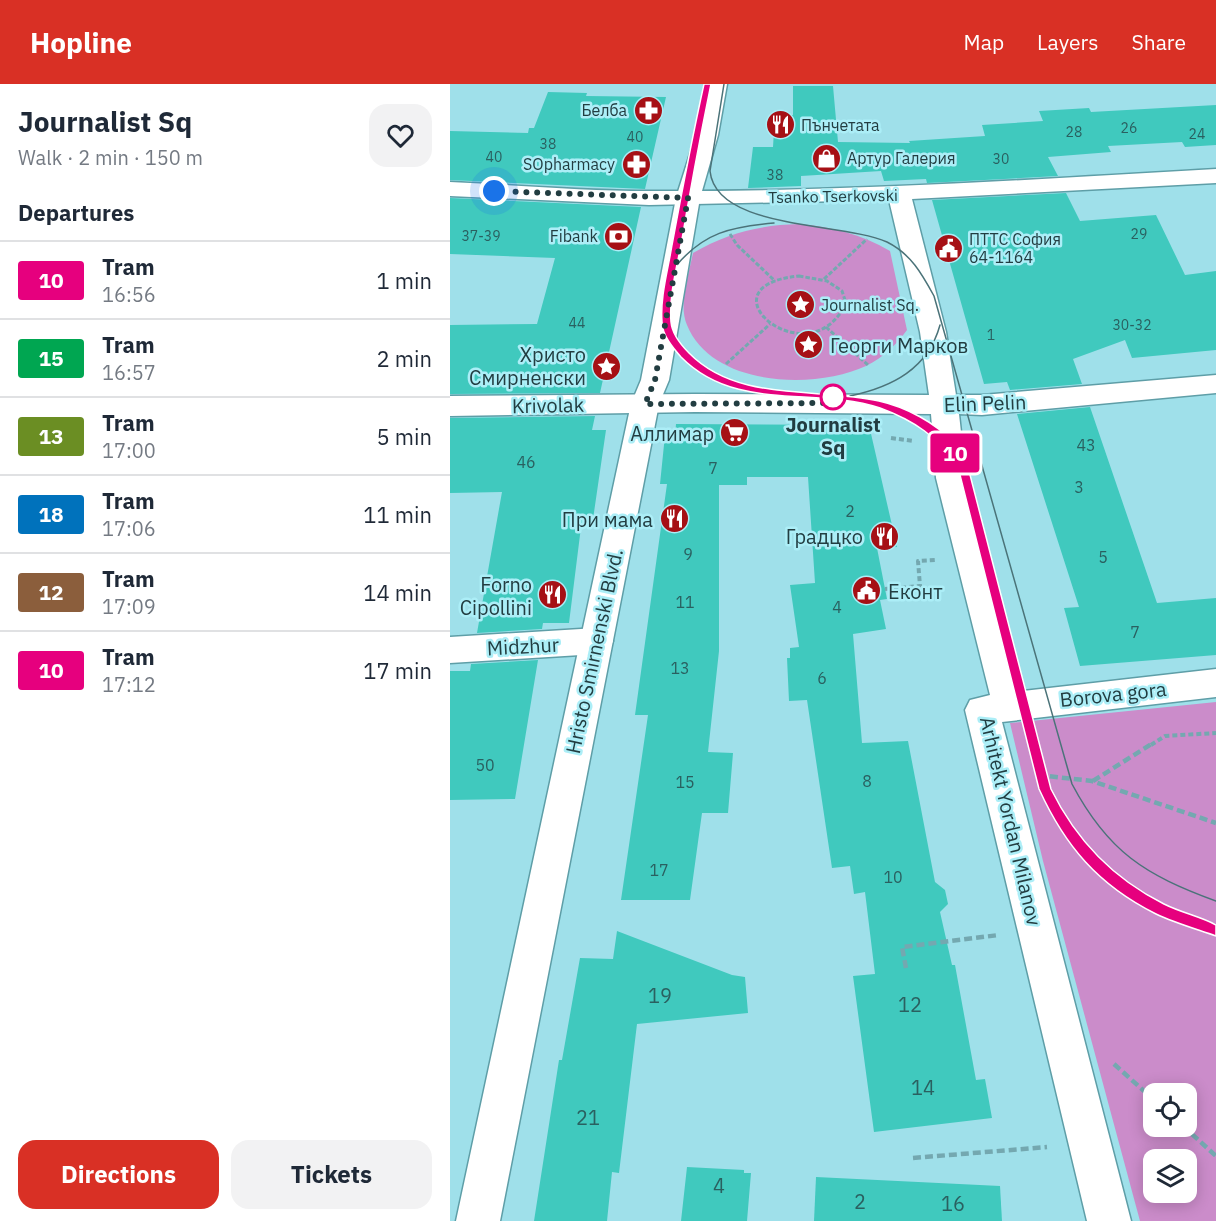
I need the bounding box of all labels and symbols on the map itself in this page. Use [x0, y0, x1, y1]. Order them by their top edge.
pharmacy icon: Белба [632, 94, 664, 126]
place label: Белба [581, 100, 627, 120]
restaurant icon: Пънчетата [764, 109, 796, 141]
place label: Пънчетата [801, 115, 880, 135]
house number: 26 [1121, 119, 1137, 137]
house number: 28 [1066, 123, 1082, 141]
house number: 24 [1189, 125, 1205, 143]
house number: 40 [627, 128, 643, 146]
house number: 38 [540, 135, 556, 153]
shop icon: Артур Галерия [810, 142, 842, 174]
house number: 40 [486, 148, 502, 166]
pharmacy icon: SOpharmacy [620, 148, 652, 180]
place label: Артур Галерия [847, 148, 955, 168]
house number: 30 [993, 150, 1009, 168]
place label: SOpharmacy [523, 154, 615, 174]
house number: 38 [767, 166, 783, 184]
your location [479, 176, 509, 206]
street label: Tsanko Tserkovski [768, 185, 898, 207]
bank icon: Fibank [603, 220, 635, 252]
house number: 29 [1131, 225, 1147, 243]
place label: Fibank [550, 226, 599, 246]
house number: 37-39 [461, 227, 501, 245]
place label: ПТТС София 64-1164 [969, 229, 1061, 267]
public building icon: ПТТС София 64-1164 [932, 232, 964, 264]
place icon: Journalist Sq. [784, 289, 816, 321]
place label: Journalist Sq. [821, 295, 919, 315]
house number: 44 [569, 314, 585, 332]
house number: 30-32 [1112, 316, 1152, 334]
house number: 1 [987, 326, 995, 344]
place icon: Георги Марков [793, 329, 825, 361]
place label: Георги Марков [830, 332, 969, 359]
place label: Христо Смирненски [469, 341, 586, 391]
place icon: Христо Смирненски [591, 350, 623, 382]
marker: Journalist Sq [820, 384, 846, 410]
street label: Elin Pelin [943, 388, 1027, 418]
street label: Krivolak [512, 391, 585, 419]
place label: Journalist Sq [785, 411, 881, 461]
supermarket icon: Аллимар [719, 417, 751, 449]
place label: Аллимар [630, 420, 714, 447]
line badge: 10 [928, 434, 982, 472]
house number: 43 [1076, 435, 1096, 455]
house number: 46 [516, 452, 536, 472]
house number: 7 [708, 458, 718, 478]
house number: 3 [1074, 477, 1084, 497]
house number: 2 [845, 501, 855, 521]
restaurant icon: При мама [658, 503, 690, 535]
place label: При мама [562, 506, 653, 533]
restaurant icon: Градцко [868, 520, 900, 552]
place label: Градцко [786, 523, 863, 550]
house number: 9 [683, 544, 693, 564]
street label: Hristo Smirnenski Blvd. [559, 546, 629, 756]
house number: 5 [1098, 547, 1108, 567]
place label: Forno Cipollini [460, 571, 532, 621]
public building icon: Еконт [851, 575, 883, 607]
place label: Еконт [888, 578, 943, 605]
restaurant icon: Forno Cipollini [537, 579, 569, 611]
house number: 11 [675, 592, 695, 612]
house number: 4 [832, 597, 842, 617]
house number: 7 [1130, 622, 1140, 642]
street label: Midzhur [486, 631, 560, 661]
house number: 13 [670, 658, 690, 678]
house number: 6 [817, 668, 827, 688]
street label: Borova gora [1058, 675, 1168, 713]
street label: Arhitekt Yordan Milanov [974, 714, 1048, 928]
house number: 50 [475, 755, 495, 775]
house number: 8 [862, 771, 872, 791]
house number: 15 [675, 772, 695, 792]
house number: 17 [649, 860, 669, 880]
house number: 10 [883, 867, 903, 887]
house number: 19 [648, 982, 672, 1009]
house number: 12 [898, 991, 922, 1018]
house number: 14 [911, 1074, 935, 1101]
house number: 21 [576, 1104, 600, 1131]
house number: 4 [713, 1172, 725, 1199]
house number: 2 [854, 1188, 866, 1215]
house number: 16 [941, 1190, 965, 1217]

